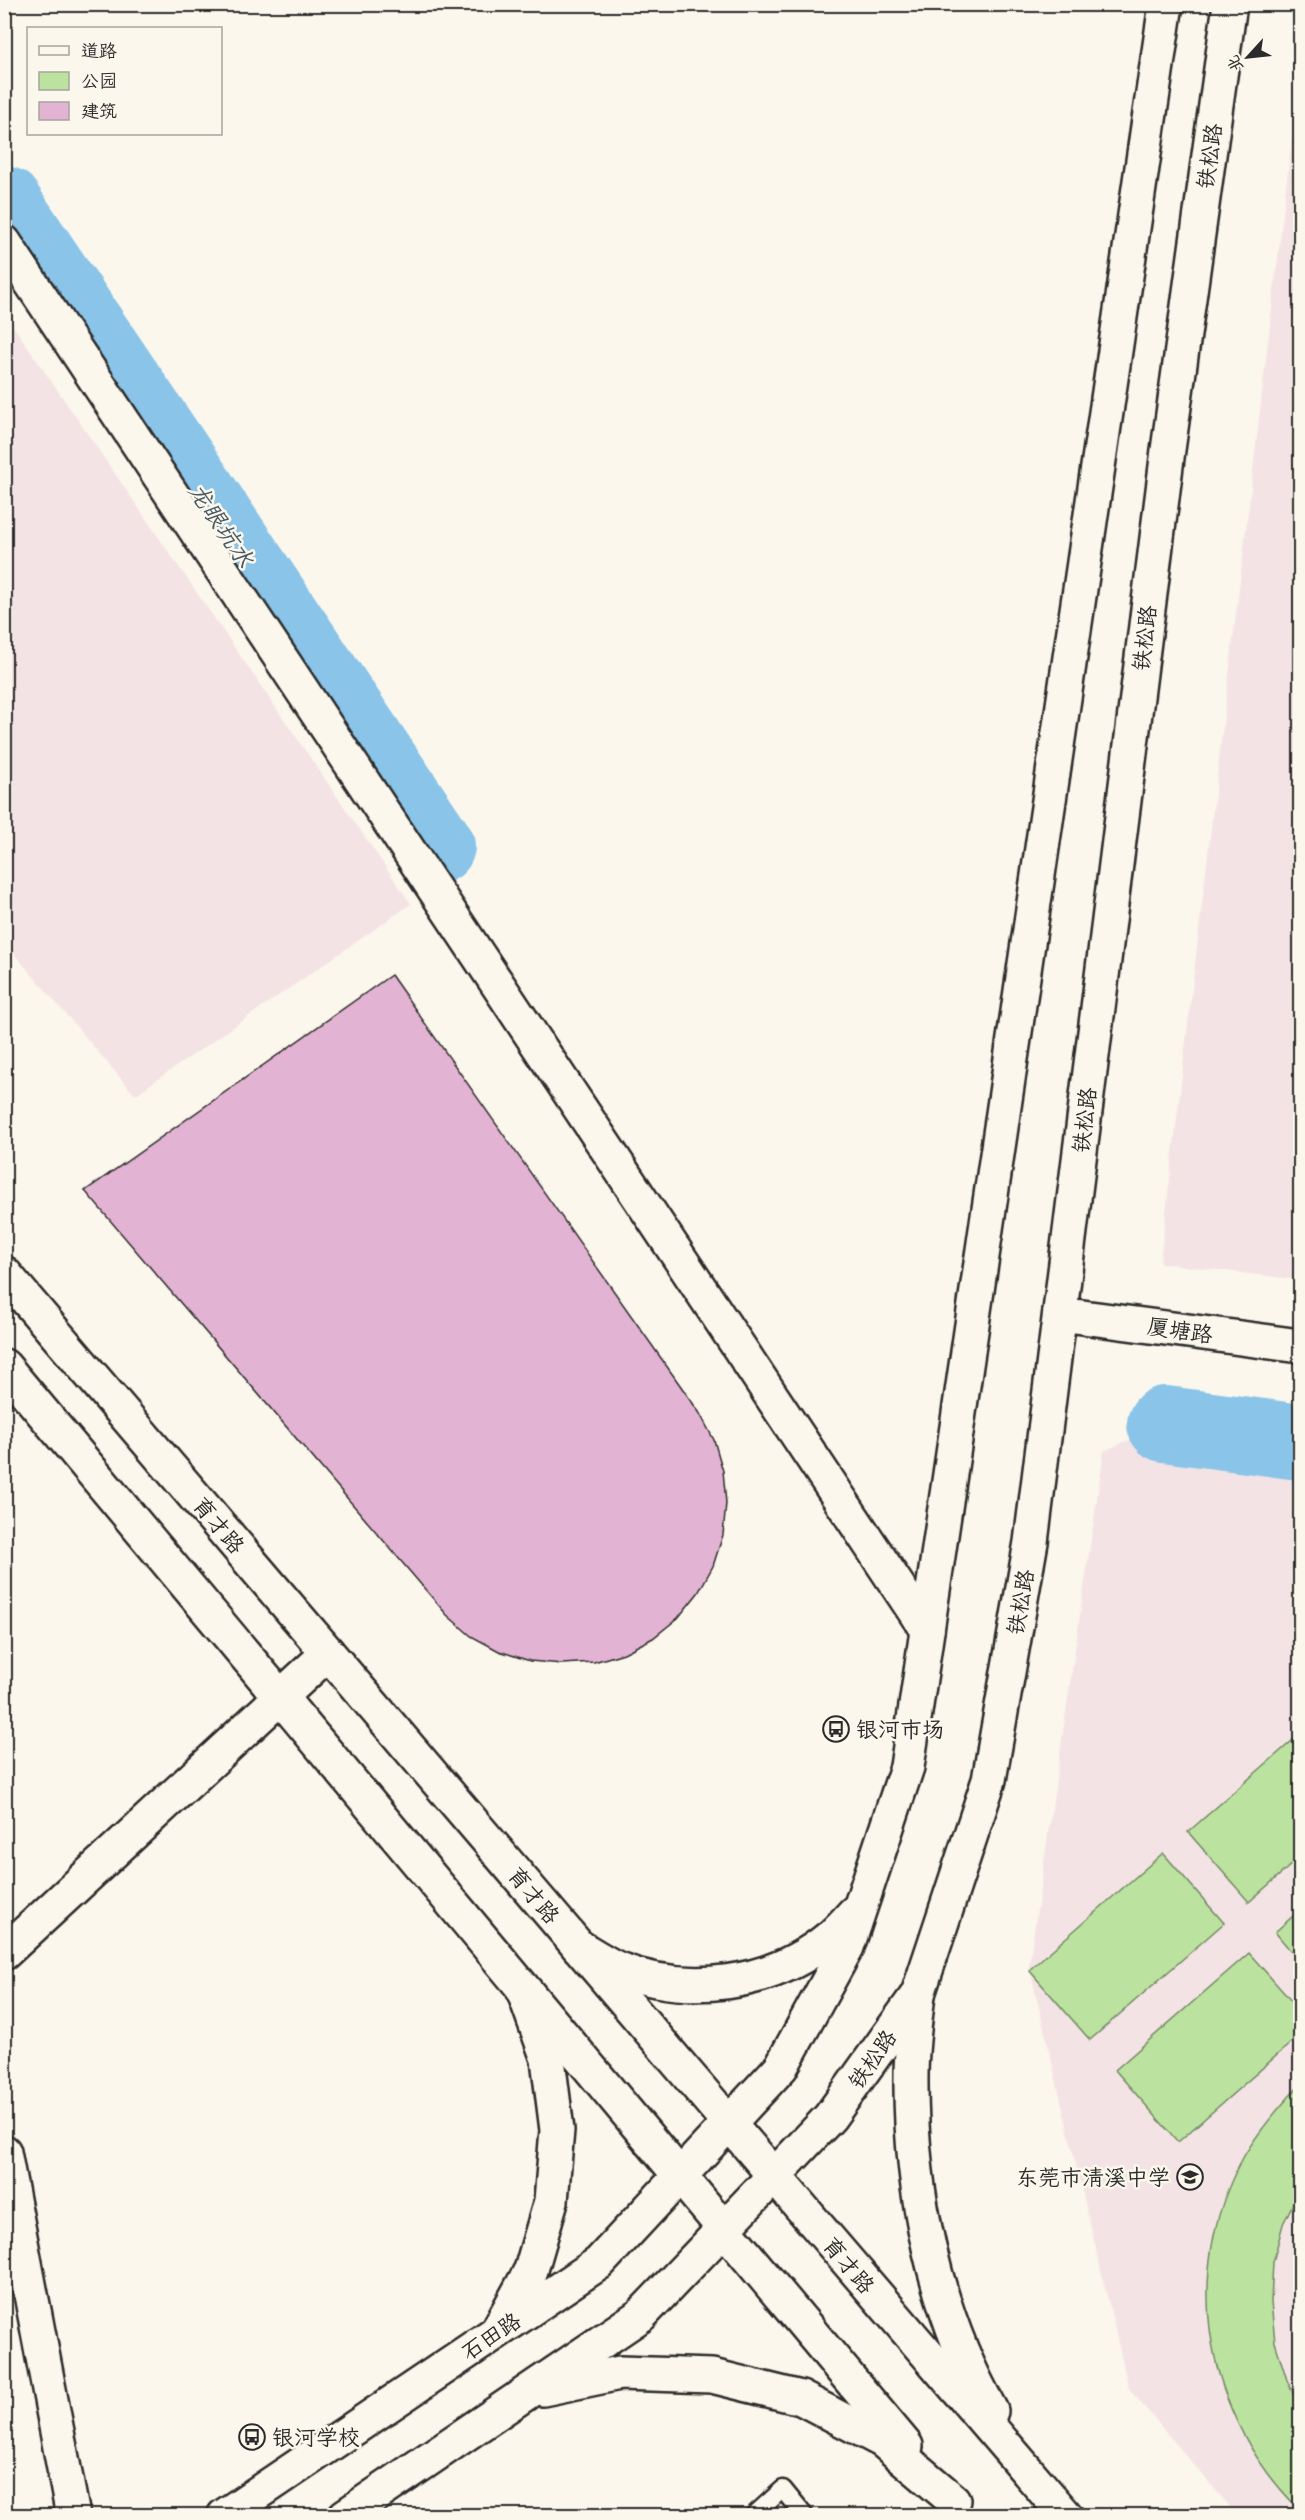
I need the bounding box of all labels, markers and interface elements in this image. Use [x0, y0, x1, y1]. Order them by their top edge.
legend [27, 27, 222, 135]
north arrow [1218, 27, 1278, 87]
text: 道路 [81, 40, 117, 64]
text: 北 [1223, 51, 1249, 75]
text: 公园 [81, 70, 117, 94]
text: 建筑 [81, 100, 117, 124]
street label: 铁松路 [1193, 122, 1229, 191]
water label: 龙眼坑水 [180, 477, 260, 575]
street label: 铁松路 [1128, 604, 1164, 673]
street label: 铁松路 [1068, 1086, 1104, 1155]
street label: 厦塘路 [1145, 1314, 1214, 1350]
street label: 育才路 [186, 1492, 249, 1561]
street label: 铁松路 [1002, 1567, 1041, 1637]
bus stop icon: 银河市场 [821, 1714, 851, 1744]
place label: 银河市场 [856, 1717, 944, 1745]
street label: 育才路 [501, 1862, 564, 1931]
street label: 铁松路 [843, 2025, 904, 2095]
school or university icon: 东莞市清溪中学 [1175, 2162, 1205, 2192]
place label: 东莞市清溪中学 [1016, 2165, 1170, 2193]
street label: 育才路 [816, 2232, 879, 2301]
street label: 石田路 [457, 2308, 527, 2368]
bus stop icon: 银河学校 [237, 2422, 267, 2452]
place label: 银河学校 [272, 2425, 360, 2453]

